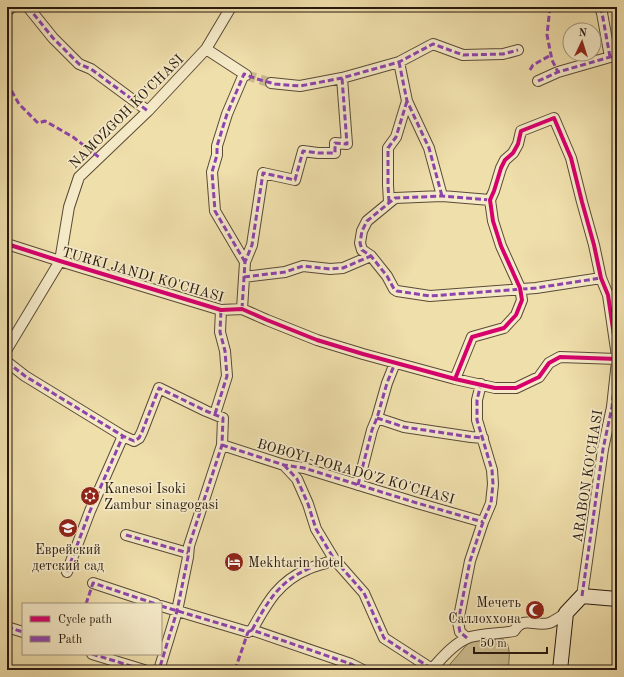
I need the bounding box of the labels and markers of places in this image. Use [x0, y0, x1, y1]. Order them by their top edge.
place label: Kanesoi Isoki Zambur sinagogasi [104, 482, 219, 512]
synagogue icon: Kanesoi Isoki Zambur sinagogasi [79, 485, 101, 507]
school or university icon: Еврейский детский сад [57, 517, 79, 539]
place label: Еврейский детский сад [32, 543, 104, 573]
hotel icon: Mekhtarin hotel [223, 551, 245, 573]
place label: Mekhtarin hotel [248, 556, 344, 570]
place label: Мечеть Саллоххона [448, 596, 521, 626]
mosque icon: Мечеть Саллоххона [524, 599, 546, 621]

